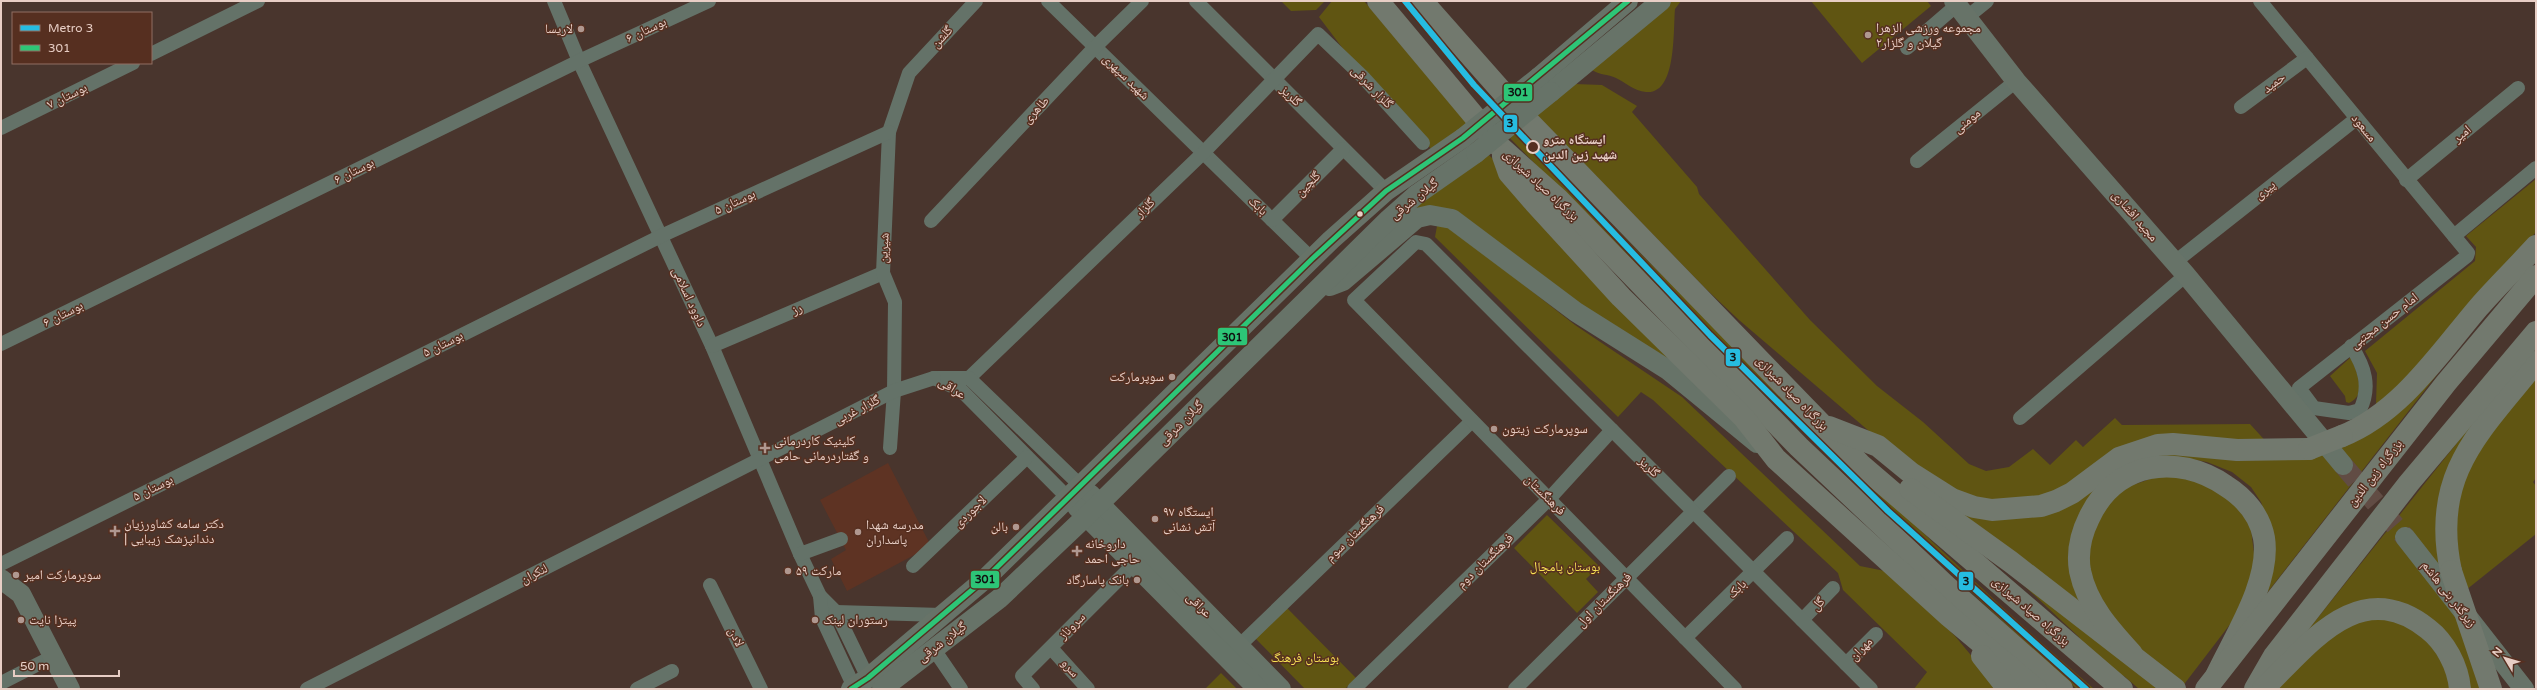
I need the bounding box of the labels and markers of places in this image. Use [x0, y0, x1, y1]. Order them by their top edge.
place label: مجموعه ورزشی الزهرا گیلان و گلزار۲ [1876, 20, 1981, 51]
place label: لاریسا [545, 21, 573, 37]
marker: لاریسا [576, 24, 586, 34]
marker: مجموعه ورزشی الزهرا گیلان و گلزار۲ [1863, 30, 1873, 40]
place label: ایستگاه مترو شهید زین الدین [1543, 132, 1617, 163]
marker: ایستگاه مترو شهید زین الدین [1526, 140, 1540, 154]
unlabelled marker [1355, 209, 1365, 219]
place label: سوپرمارکت [1109, 369, 1164, 385]
marker: سوپرمارکت [1167, 372, 1177, 382]
place label: سوپرمارکت زیتون [1502, 421, 1588, 437]
marker: سوپرمارکت زیتون [1489, 424, 1499, 434]
place label: کلینیک کاردرمانی و گفتاردرمانی حامی [774, 433, 869, 464]
marker: کلینیک کاردرمانی و گفتاردرمانی حامی [759, 442, 771, 454]
place label: ایستگاه ۹۷ آتش نشانی [1163, 504, 1216, 535]
marker: ایستگاه ۹۷ آتش نشانی [1150, 514, 1160, 524]
place label: دکتر سامه کشاورزیان | دندانپزشک زیبایی [124, 516, 224, 547]
place label: مدرسه شهدا پاسداران [866, 517, 924, 548]
place label: بالن [991, 519, 1008, 535]
marker: بالن [1011, 522, 1021, 532]
marker: دکتر سامه کشاورزیان | دندانپزشک زیبایی [109, 525, 121, 537]
marker: مدرسه شهدا پاسداران [853, 527, 863, 537]
place label: داروخانه حاجی احمد [1085, 536, 1140, 567]
marker: داروخانه حاجی احمد [1072, 546, 1082, 556]
place label: مارکت ۵۹ [796, 563, 841, 579]
marker: مارکت ۵۹ [783, 566, 793, 576]
place label: سوپرمارکت امیر [23, 567, 101, 583]
marker: سوپرمارکت امیر [11, 570, 21, 580]
place label: بانک پاسارگاد [1066, 572, 1129, 588]
marker: بانک پاسارگاد [1132, 575, 1142, 585]
place label: پیتزا نایت [29, 612, 77, 628]
place label: رستوران لینک [823, 612, 888, 628]
marker: پیتزا نایت [16, 615, 26, 625]
marker: رستوران لینک [810, 615, 820, 625]

